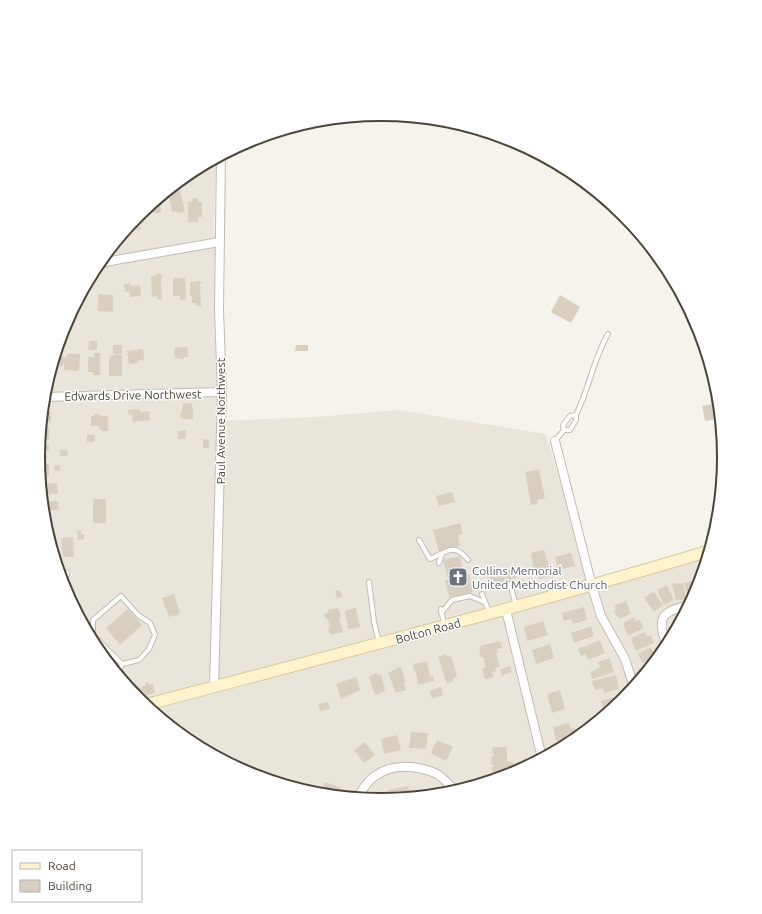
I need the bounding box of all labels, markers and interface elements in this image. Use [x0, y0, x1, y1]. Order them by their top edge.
street label: Paul Avenue Northwest [214, 357, 227, 484]
street label: Edwards Drive Northwest [64, 387, 202, 403]
place label: Collins Memorial United Methodist Church [472, 564, 607, 591]
church icon: Collins Memorial United Methodist Church [447, 566, 469, 588]
street label: Bolton Road [394, 616, 462, 646]
legend [12, 850, 142, 902]
text: Road [48, 859, 76, 872]
text: Building [48, 879, 92, 892]

